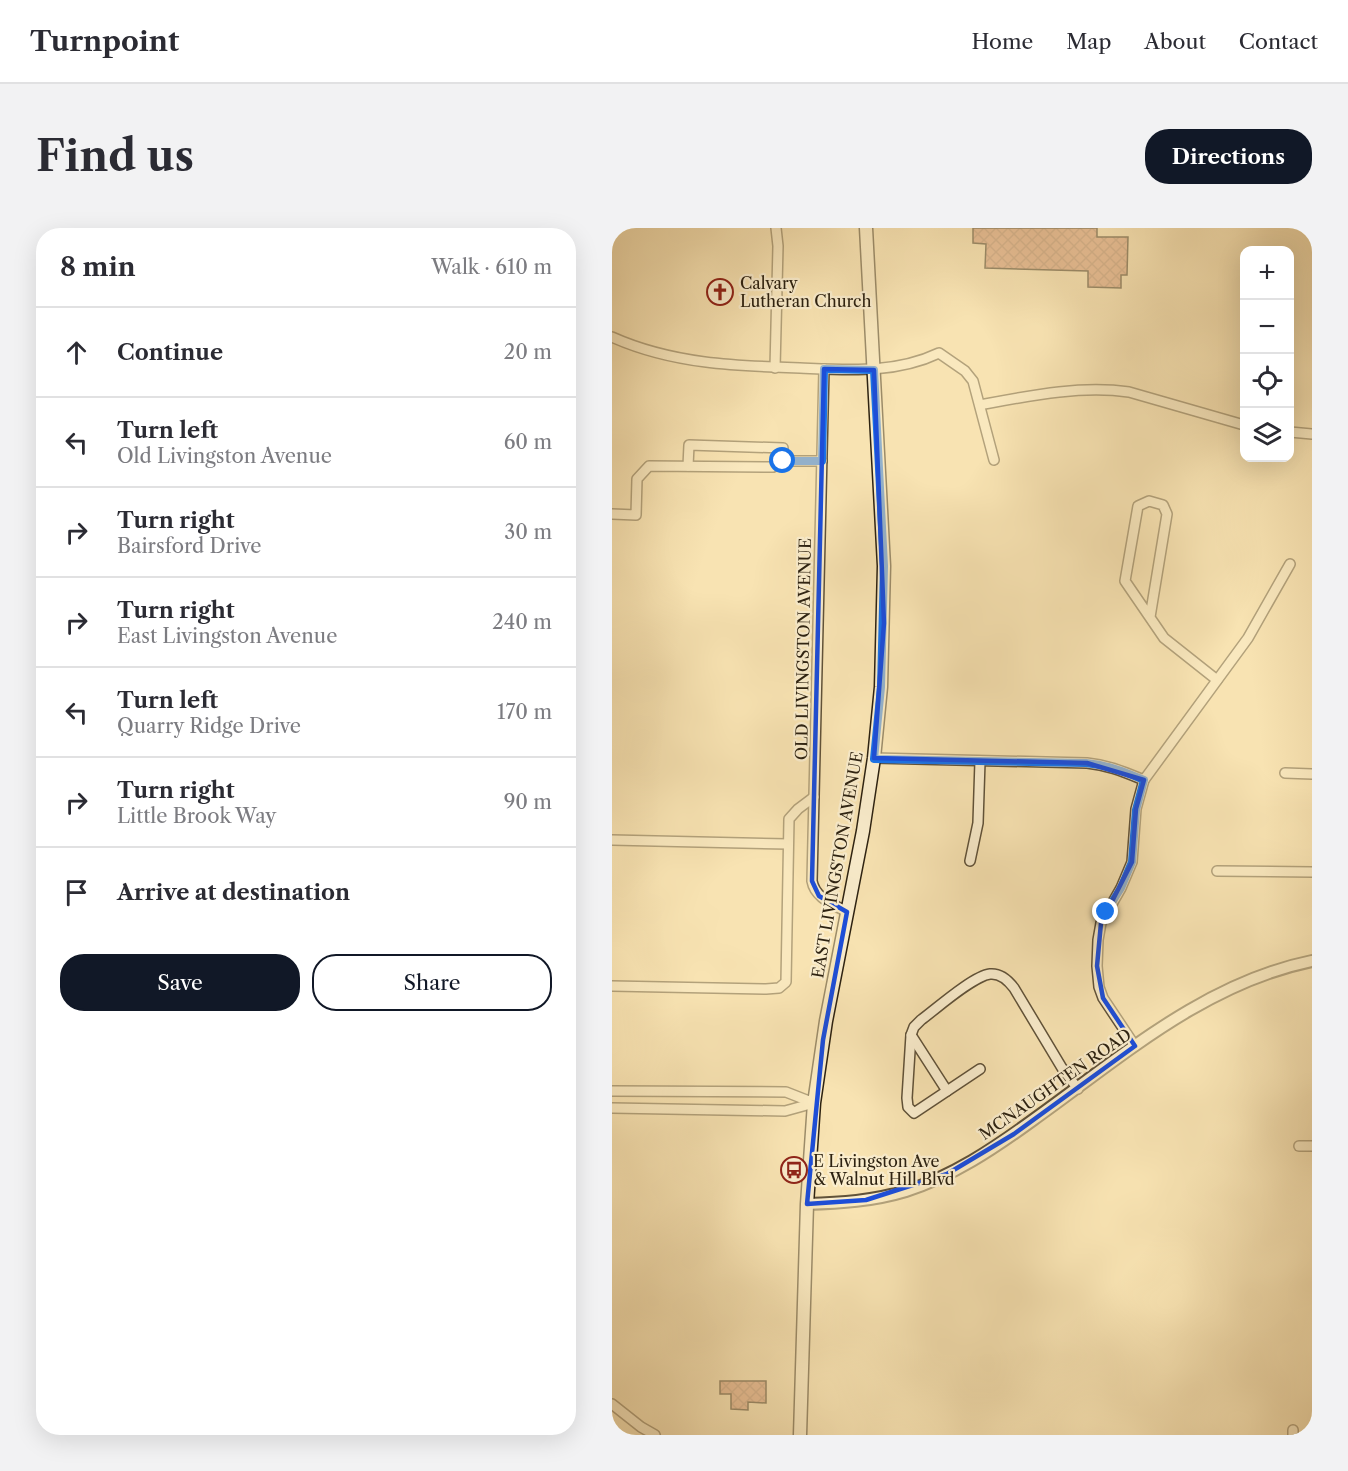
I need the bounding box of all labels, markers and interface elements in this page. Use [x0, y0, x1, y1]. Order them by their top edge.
text: Turnpoint [30, 24, 179, 58]
text: Home [972, 29, 1033, 54]
text: Map [1066, 29, 1111, 54]
text: About [1144, 29, 1206, 54]
text: Contact [1239, 29, 1318, 54]
button: Directions [1145, 129, 1312, 184]
text: Find us [36, 130, 194, 182]
map controls [1240, 246, 1294, 462]
button: + [1240, 246, 1294, 300]
text: 8 min [60, 251, 136, 283]
text: Walk · 610 m [431, 255, 552, 279]
place label: Calvary Lutheran Church [740, 273, 872, 311]
church icon: Calvary Lutheran Church [705, 277, 735, 307]
button: − [1240, 300, 1294, 354]
icon: ahead [60, 336, 93, 369]
text: Continue [117, 339, 223, 366]
text: 20 m [504, 340, 552, 364]
button: locate [1240, 354, 1294, 408]
button: layers [1240, 408, 1294, 462]
text: Turn left [117, 417, 218, 444]
icon: left [60, 426, 93, 459]
text: 60 m [504, 430, 552, 454]
text: Old Livingston Avenue [117, 444, 332, 468]
route start [769, 447, 795, 473]
text: Turn right [117, 507, 235, 534]
icon: right [60, 516, 93, 549]
text: 30 m [504, 520, 552, 544]
text: Bairsford Drive [117, 534, 262, 558]
street label: OLD LIVINGSTON AVENUE [791, 538, 815, 760]
text: Turn right [117, 597, 235, 624]
icon: right [60, 606, 93, 639]
text: 240 m [492, 610, 552, 634]
text: East Livingston Avenue [117, 624, 337, 648]
text: Turn left [117, 687, 218, 714]
icon: left [60, 696, 93, 729]
text: 170 m [497, 700, 552, 724]
text: Quarry Ridge Drive [117, 714, 301, 738]
street label: EAST LIVINGSTON AVENUE [807, 750, 867, 980]
text: Turn right [117, 777, 235, 804]
icon: right [60, 786, 93, 819]
text: 90 m [504, 790, 552, 814]
text: Little Brook Way [117, 804, 276, 828]
icon: arrive [60, 876, 93, 909]
text: Arrive at destination [117, 879, 350, 906]
route end [1092, 898, 1118, 924]
button: Save [60, 954, 300, 1011]
button: Share [312, 954, 552, 1011]
street label: MCNAUGHTEN ROAD [975, 1024, 1135, 1144]
place label: E Livingston Ave & Walnut Hill Blvd [813, 1151, 955, 1189]
bus stop icon: E Livingston Ave & Walnut Hill Blvd [779, 1155, 809, 1185]

